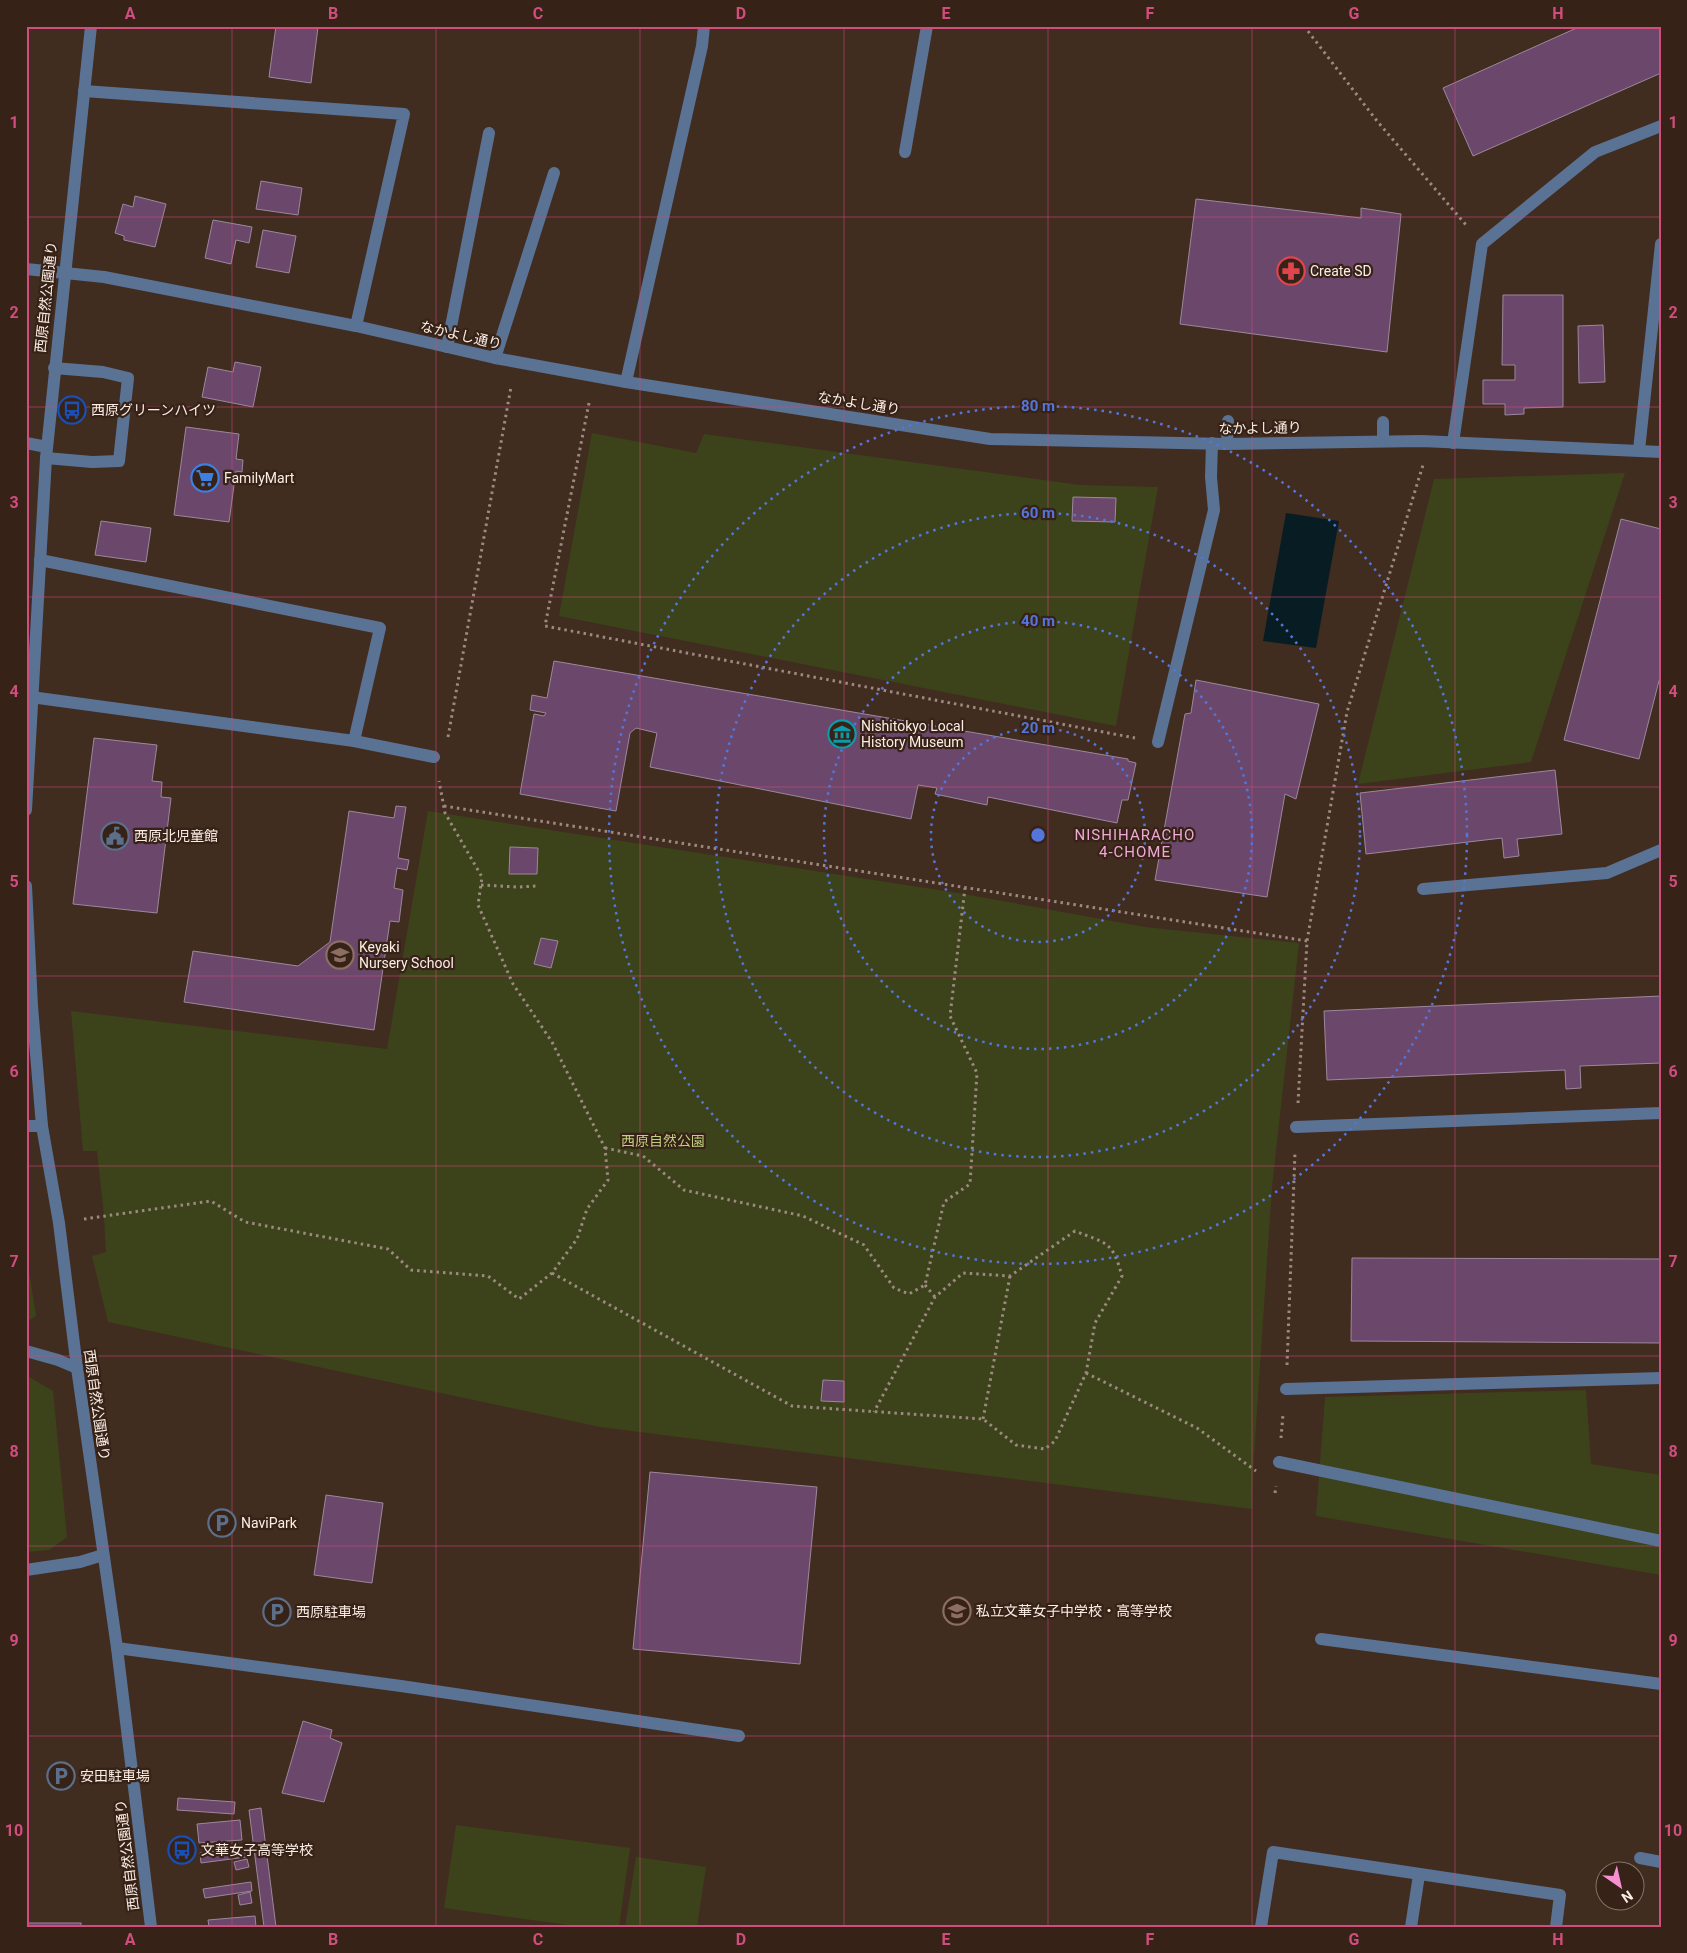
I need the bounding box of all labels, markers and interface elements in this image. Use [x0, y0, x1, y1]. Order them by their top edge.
text: A [125, 4, 136, 23]
text: B [328, 4, 338, 23]
text: C [533, 4, 543, 23]
text: D [736, 4, 746, 23]
text: E [942, 4, 951, 23]
text: F [1146, 4, 1155, 23]
text: G [1349, 4, 1360, 23]
text: H [1552, 4, 1564, 23]
text: 1 [9, 113, 19, 132]
text: 1 [1668, 113, 1678, 132]
street label: 西原自然公園通り [32, 240, 60, 354]
pharmacy icon: Create SD [1276, 256, 1306, 286]
place label: Create SD [1310, 263, 1372, 279]
text: 2 [9, 303, 19, 322]
text: 2 [1668, 303, 1678, 322]
street label: なかよし通り [419, 318, 503, 352]
street label: なかよし通り [817, 389, 901, 417]
bus stop icon: 西原グリーンハイツ [57, 395, 87, 425]
text: 80 m [1021, 397, 1055, 415]
place label: 西原グリーンハイツ [91, 402, 216, 418]
street label: なかよし通り [1218, 419, 1302, 437]
supermarket icon: FamilyMart [190, 463, 220, 493]
place label: FamilyMart [224, 470, 295, 486]
text: 3 [9, 493, 19, 512]
text: 3 [1668, 493, 1678, 512]
text: 60 m [1021, 504, 1055, 522]
text: 40 m [1021, 612, 1055, 630]
text: 4 [9, 682, 19, 701]
text: 4 [1668, 682, 1678, 701]
place label: Nishitokyo Local History Museum [861, 718, 964, 750]
museum icon: Nishitokyo Local History Museum [827, 719, 857, 749]
text: 20 m [1021, 719, 1055, 737]
public building icon: 西原北児童館 [100, 821, 130, 851]
centre of rings [1029, 826, 1047, 844]
district label: NISHIHARACHO 4-CHOME [1075, 826, 1195, 861]
place label: 西原北児童館 [134, 828, 218, 844]
text: 5 [9, 872, 19, 891]
text: 5 [1668, 872, 1678, 891]
place label: Keyaki Nursery School [359, 939, 454, 971]
school or university icon: Keyaki Nursery School [325, 940, 355, 970]
text: 6 [9, 1062, 19, 1081]
text: 6 [1668, 1062, 1678, 1081]
park label: 西原自然公園 [621, 1133, 705, 1149]
text: 7 [9, 1252, 19, 1271]
text: 7 [1668, 1252, 1678, 1271]
street label: 西原自然公園通り [81, 1348, 113, 1462]
text: 8 [9, 1442, 19, 1461]
text: 8 [1668, 1442, 1678, 1461]
parking icon: NaviPark [207, 1508, 237, 1538]
place label: NaviPark [241, 1515, 298, 1531]
school or university icon: 私立文華女子中学校・高等学校 [942, 1596, 972, 1626]
parking icon: 西原駐車場 [262, 1597, 292, 1627]
place label: 私立文華女子中学校・高等学校 [976, 1603, 1172, 1619]
place label: 西原駐車場 [296, 1604, 366, 1620]
text: 9 [9, 1631, 19, 1650]
text: 9 [1668, 1631, 1678, 1650]
parking icon: 安田駐車場 [46, 1761, 76, 1791]
place label: 安田駐車場 [80, 1768, 150, 1784]
street label: 西原自然公園通り [112, 1798, 142, 1912]
text: 10 [5, 1821, 23, 1840]
text: 10 [1664, 1821, 1682, 1840]
bus stop icon: 文華女子高等学校 [167, 1835, 197, 1865]
place label: 文華女子高等学校 [201, 1842, 313, 1858]
north arrow [1594, 1860, 1644, 1910]
text: N [1619, 1887, 1636, 1906]
text: A [125, 1930, 136, 1949]
text: B [328, 1930, 338, 1949]
text: C [533, 1930, 543, 1949]
text: D [736, 1930, 746, 1949]
text: E [942, 1930, 951, 1949]
text: F [1146, 1930, 1155, 1949]
text: G [1349, 1930, 1360, 1949]
text: H [1552, 1930, 1564, 1949]

